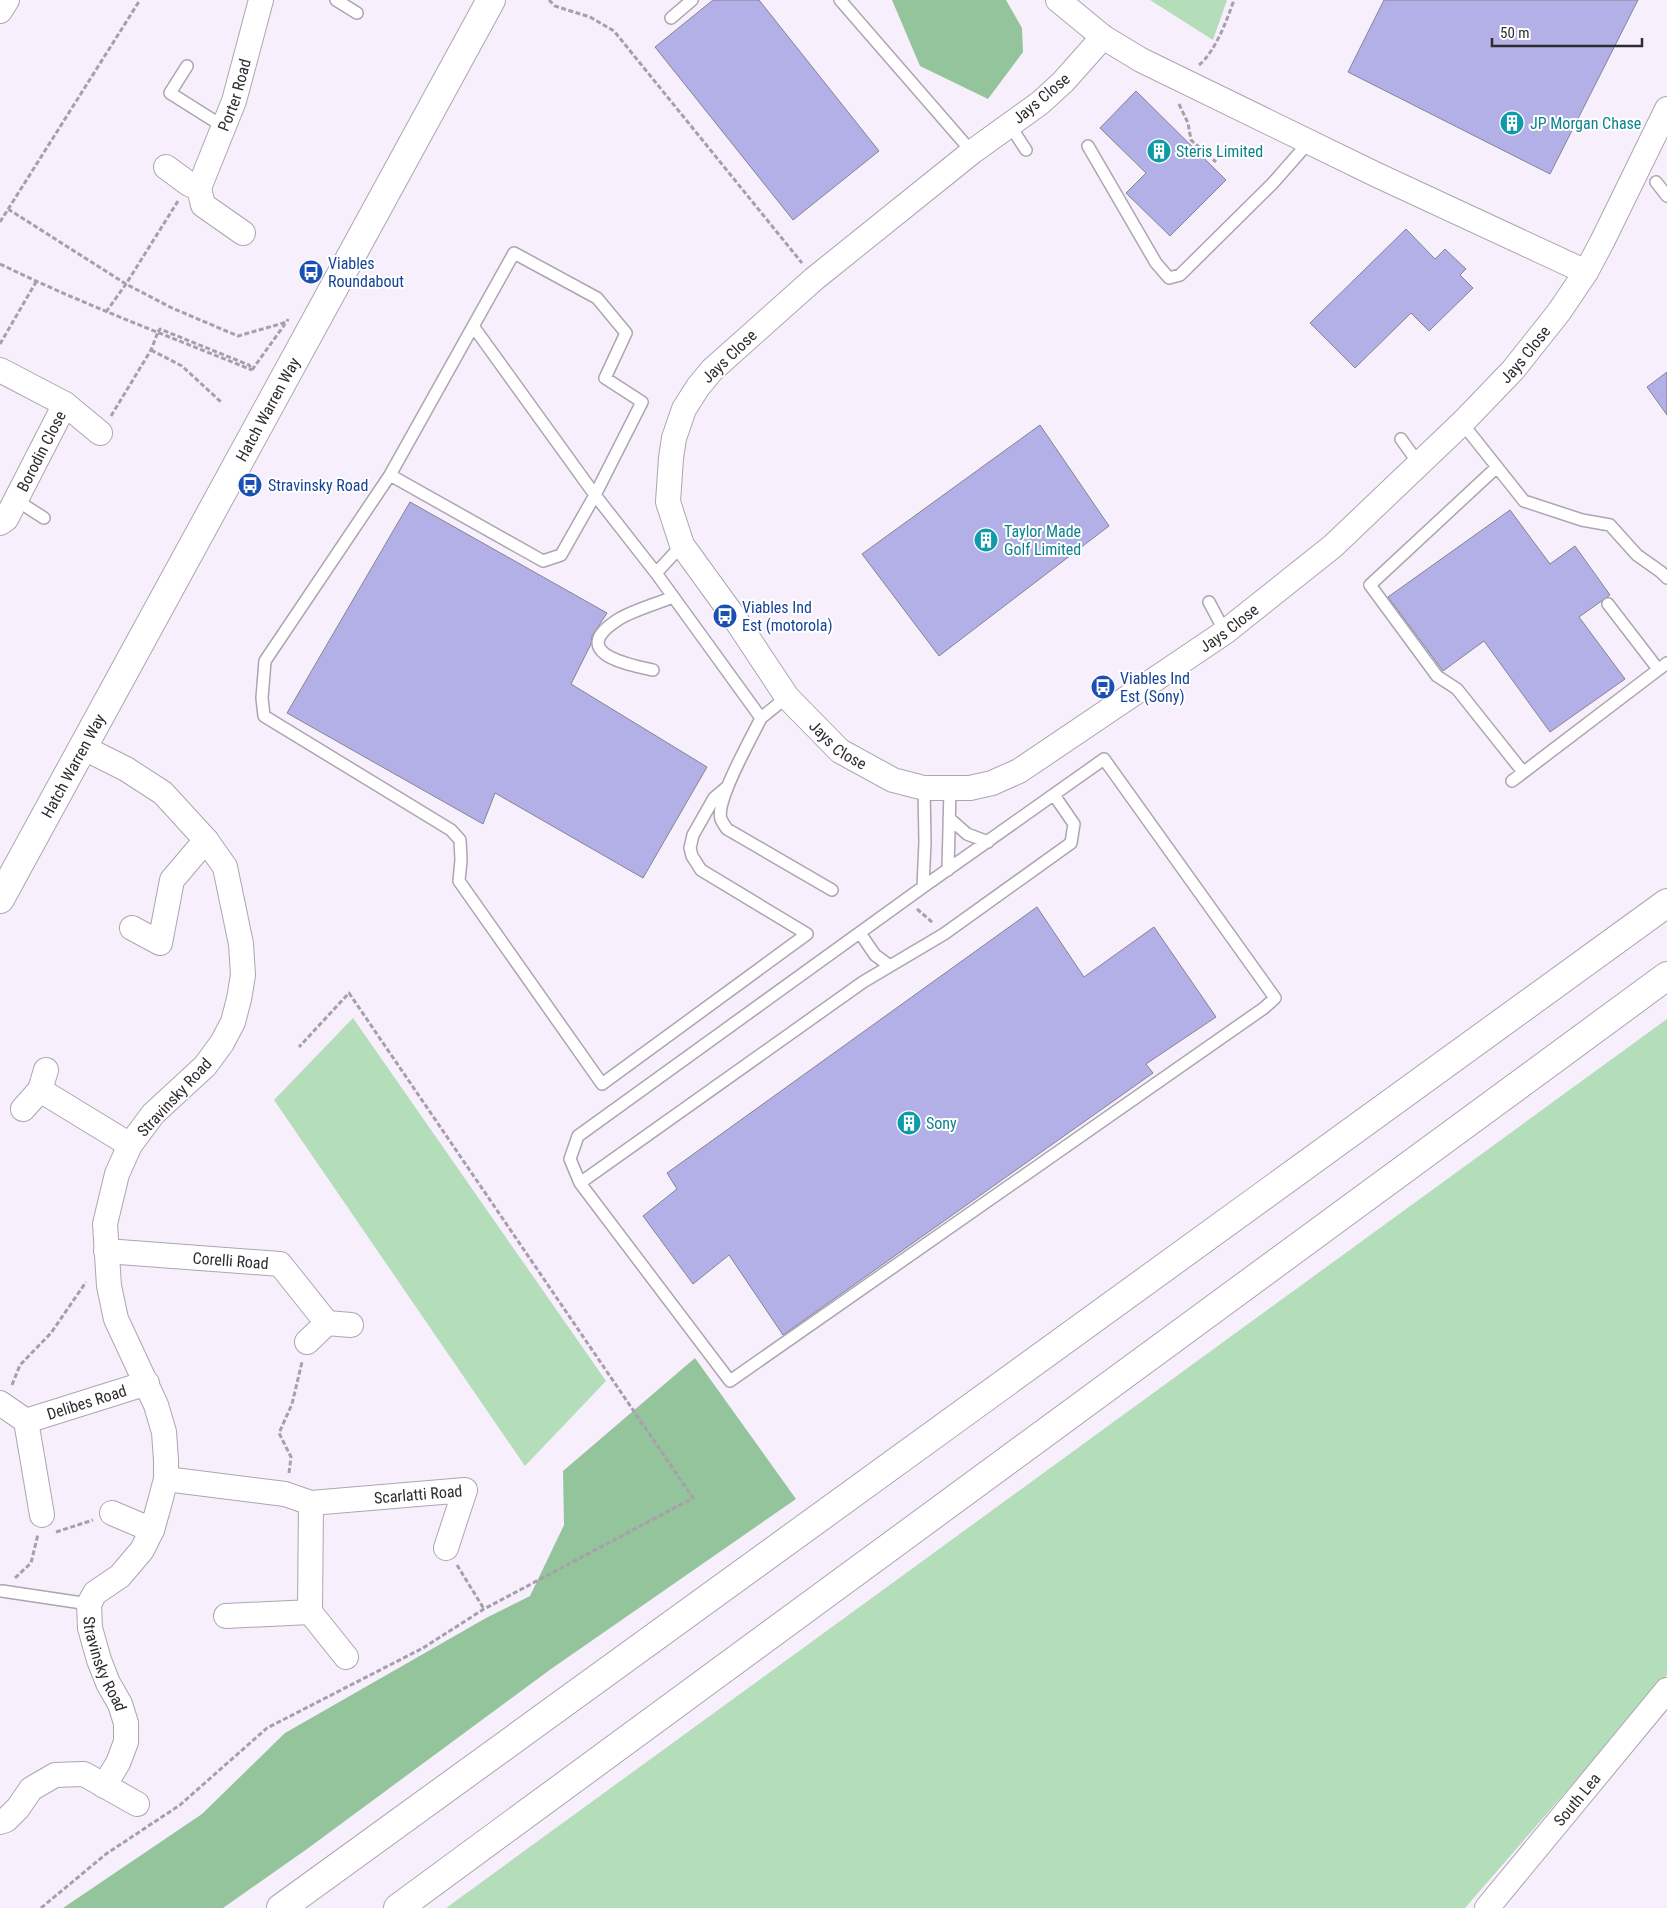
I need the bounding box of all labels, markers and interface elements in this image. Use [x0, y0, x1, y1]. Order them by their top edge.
scale bar [1492, 15, 1642, 47]
text: 50 m [1500, 24, 1530, 42]
street label: Porter Road [214, 57, 255, 134]
street label: Jays Close [1009, 69, 1074, 128]
building icon: JP Morgan Chase [1499, 110, 1525, 136]
place label: JP Morgan Chase [1530, 114, 1641, 133]
building icon: Steris Limited [1146, 138, 1172, 164]
place label: Steris Limited [1176, 142, 1263, 161]
place label: Viables Roundabout [328, 254, 404, 291]
bus stop icon: Viables Roundabout [298, 259, 324, 285]
street label: Jays Close [1496, 322, 1554, 387]
street label: Jays Close [698, 326, 761, 387]
street label: Hatch Warren Way [232, 354, 304, 465]
street label: Borodin Close [13, 408, 70, 495]
bus stop icon: Stravinsky Road [237, 472, 263, 498]
place label: Stravinsky Road [268, 476, 368, 495]
place label: Taylor Made Golf Limited [1004, 522, 1081, 559]
building icon: Taylor Made Golf Limited [973, 527, 999, 553]
place label: Viables Ind Est (motorola) [742, 598, 833, 635]
street label: Jays Close [1196, 600, 1262, 656]
bus stop icon: Viables Ind Est (motorola) [712, 603, 738, 629]
place label: Viables Ind Est (Sony) [1120, 669, 1190, 706]
bus stop icon: Viables Ind Est (Sony) [1090, 674, 1116, 700]
street label: Hatch Warren Way [37, 710, 109, 821]
street label: Jays Close [805, 716, 870, 774]
street label: Stravinsky Road [133, 1054, 216, 1141]
building icon: Sony [896, 1110, 922, 1136]
place label: Sony [926, 1114, 957, 1133]
street label: Corelli Road [192, 1249, 269, 1273]
street label: Delibes Road [44, 1381, 129, 1424]
street label: Scarlatti Road [373, 1481, 463, 1508]
street label: Stravinsky Road [80, 1616, 131, 1713]
street label: South Lea [1550, 1769, 1605, 1830]

